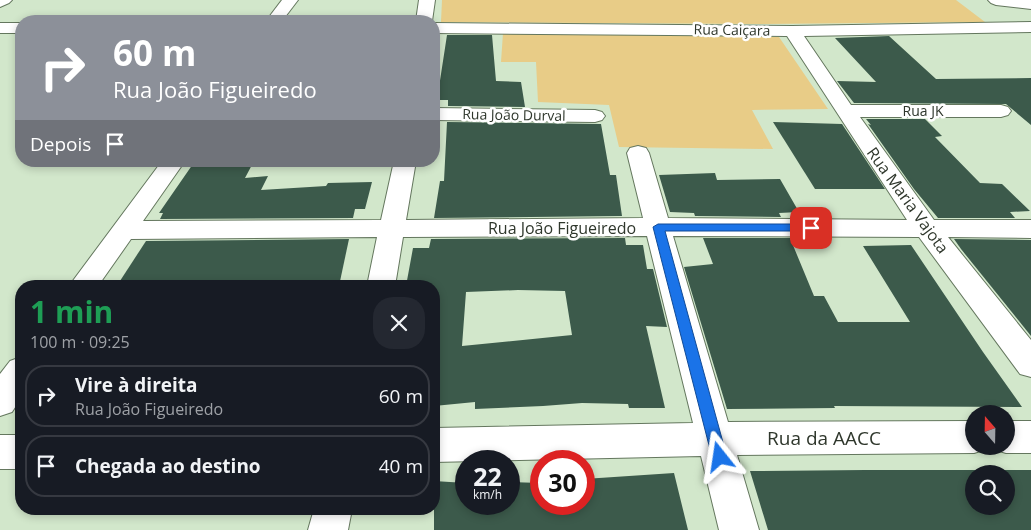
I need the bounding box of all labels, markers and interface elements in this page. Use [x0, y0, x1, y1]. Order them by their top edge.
street label: Rua Caiçara [693, 19, 771, 40]
text: 60 m [113, 29, 196, 76]
icon: right [30, 35, 95, 100]
text: Rua João Figueiredo [113, 74, 317, 104]
street label: Rua JK [903, 101, 944, 120]
street label: Rua João Durval [462, 104, 566, 125]
icon: arrive [101, 130, 129, 158]
text: Depois [30, 131, 91, 157]
street label: Rua Maria Vajota [862, 142, 954, 258]
pin [790, 207, 832, 249]
icon: arrive [797, 214, 825, 242]
street label: Rua João Figueiredo [488, 217, 636, 239]
text: 1 min [30, 291, 113, 332]
button: close [373, 297, 425, 349]
text: 100 m · 09:25 [30, 331, 130, 353]
text: Vire à direita [75, 372, 198, 398]
icon: right [32, 382, 60, 410]
text: 60 m [379, 383, 423, 409]
text: Rua João Figueiredo [75, 398, 223, 420]
north arrow [965, 405, 1015, 455]
map controls [965, 405, 1015, 515]
street label: Rua da AACC [767, 425, 881, 451]
position arrow [693, 430, 745, 482]
speed limit sign: 30 [530, 450, 595, 515]
icon: arrive [32, 452, 60, 480]
text: Chegada ao destino [75, 453, 261, 479]
text: 40 m [379, 453, 423, 479]
text: 22 [473, 459, 502, 493]
button: search [965, 465, 1015, 515]
text: km/h [473, 486, 502, 503]

